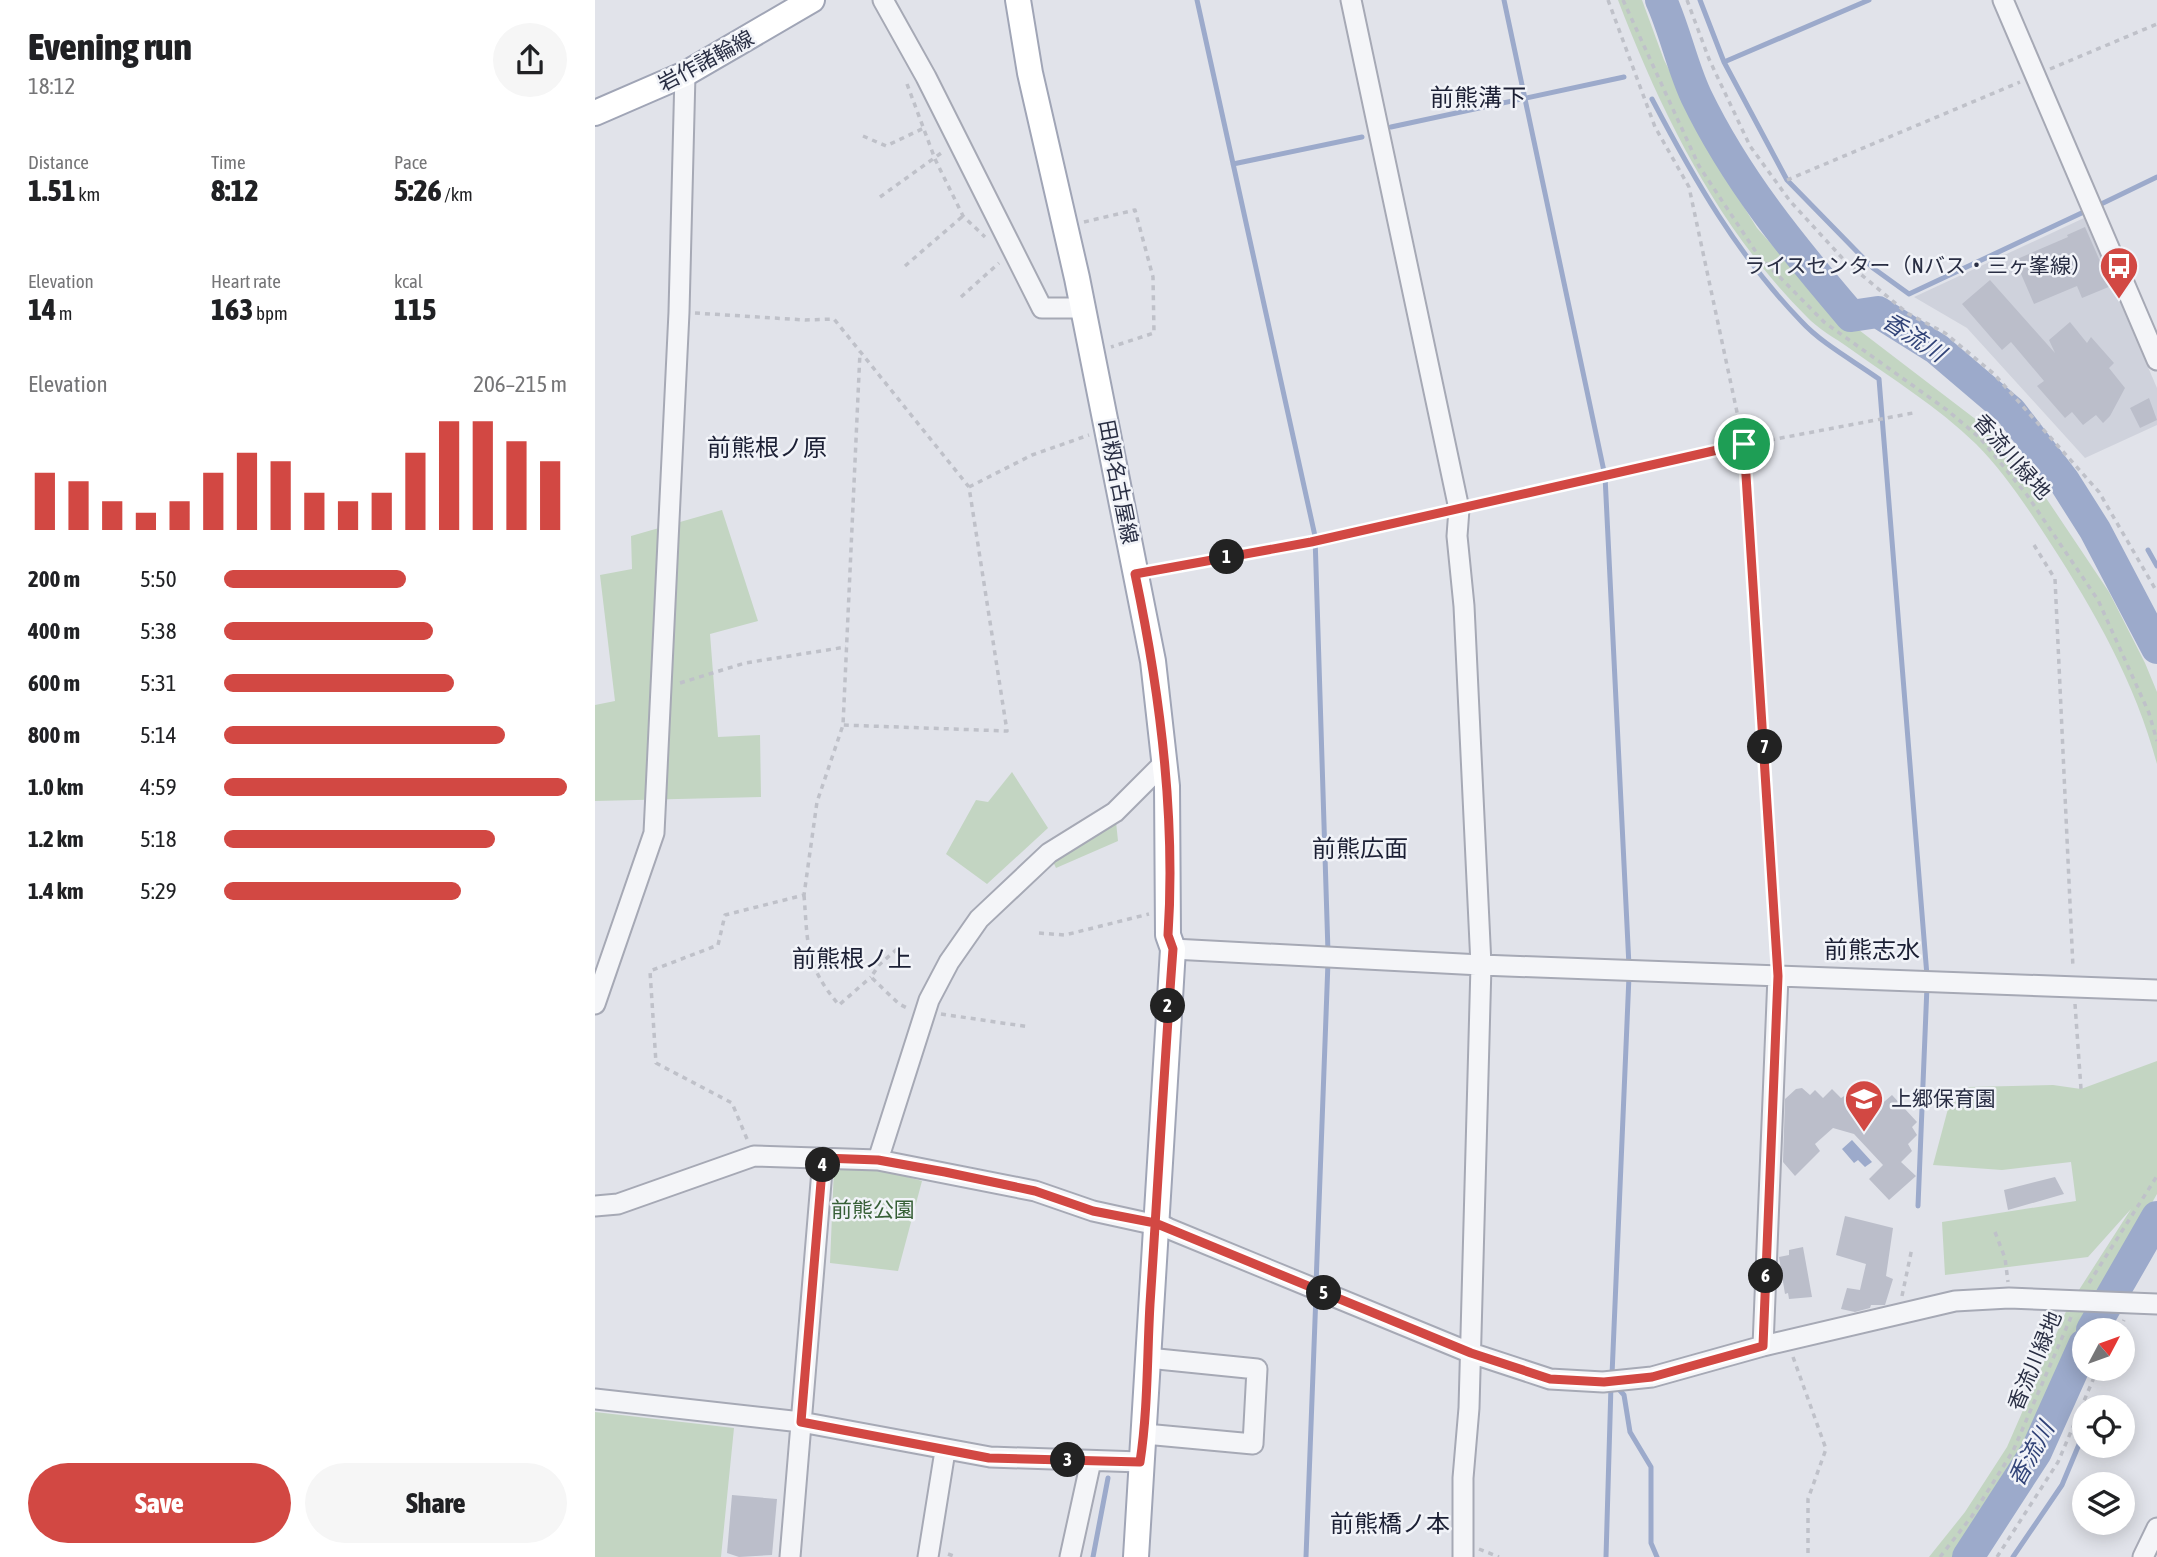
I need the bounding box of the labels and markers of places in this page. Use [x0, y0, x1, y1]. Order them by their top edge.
bus stop icon: ライスセンター（Nバス・三ヶ峯線） [2098, 245, 2140, 300]
place label: ライスセンター（Nバス・三ヶ峯線） [1744, 253, 2092, 277]
pin [1714, 414, 1774, 474]
pin: 1 [1209, 540, 1245, 574]
pin: 7 [1747, 730, 1783, 764]
pin: 2 [1151, 988, 1185, 1024]
school or university icon: 上郷保育園 [1843, 1078, 1885, 1133]
place label: 上郷保育園 [1891, 1086, 1996, 1110]
pin: 4 [805, 1148, 841, 1182]
pin: 6 [1749, 1258, 1783, 1294]
pin: 5 [1307, 1276, 1341, 1310]
pin: 3 [1051, 1442, 1085, 1478]

